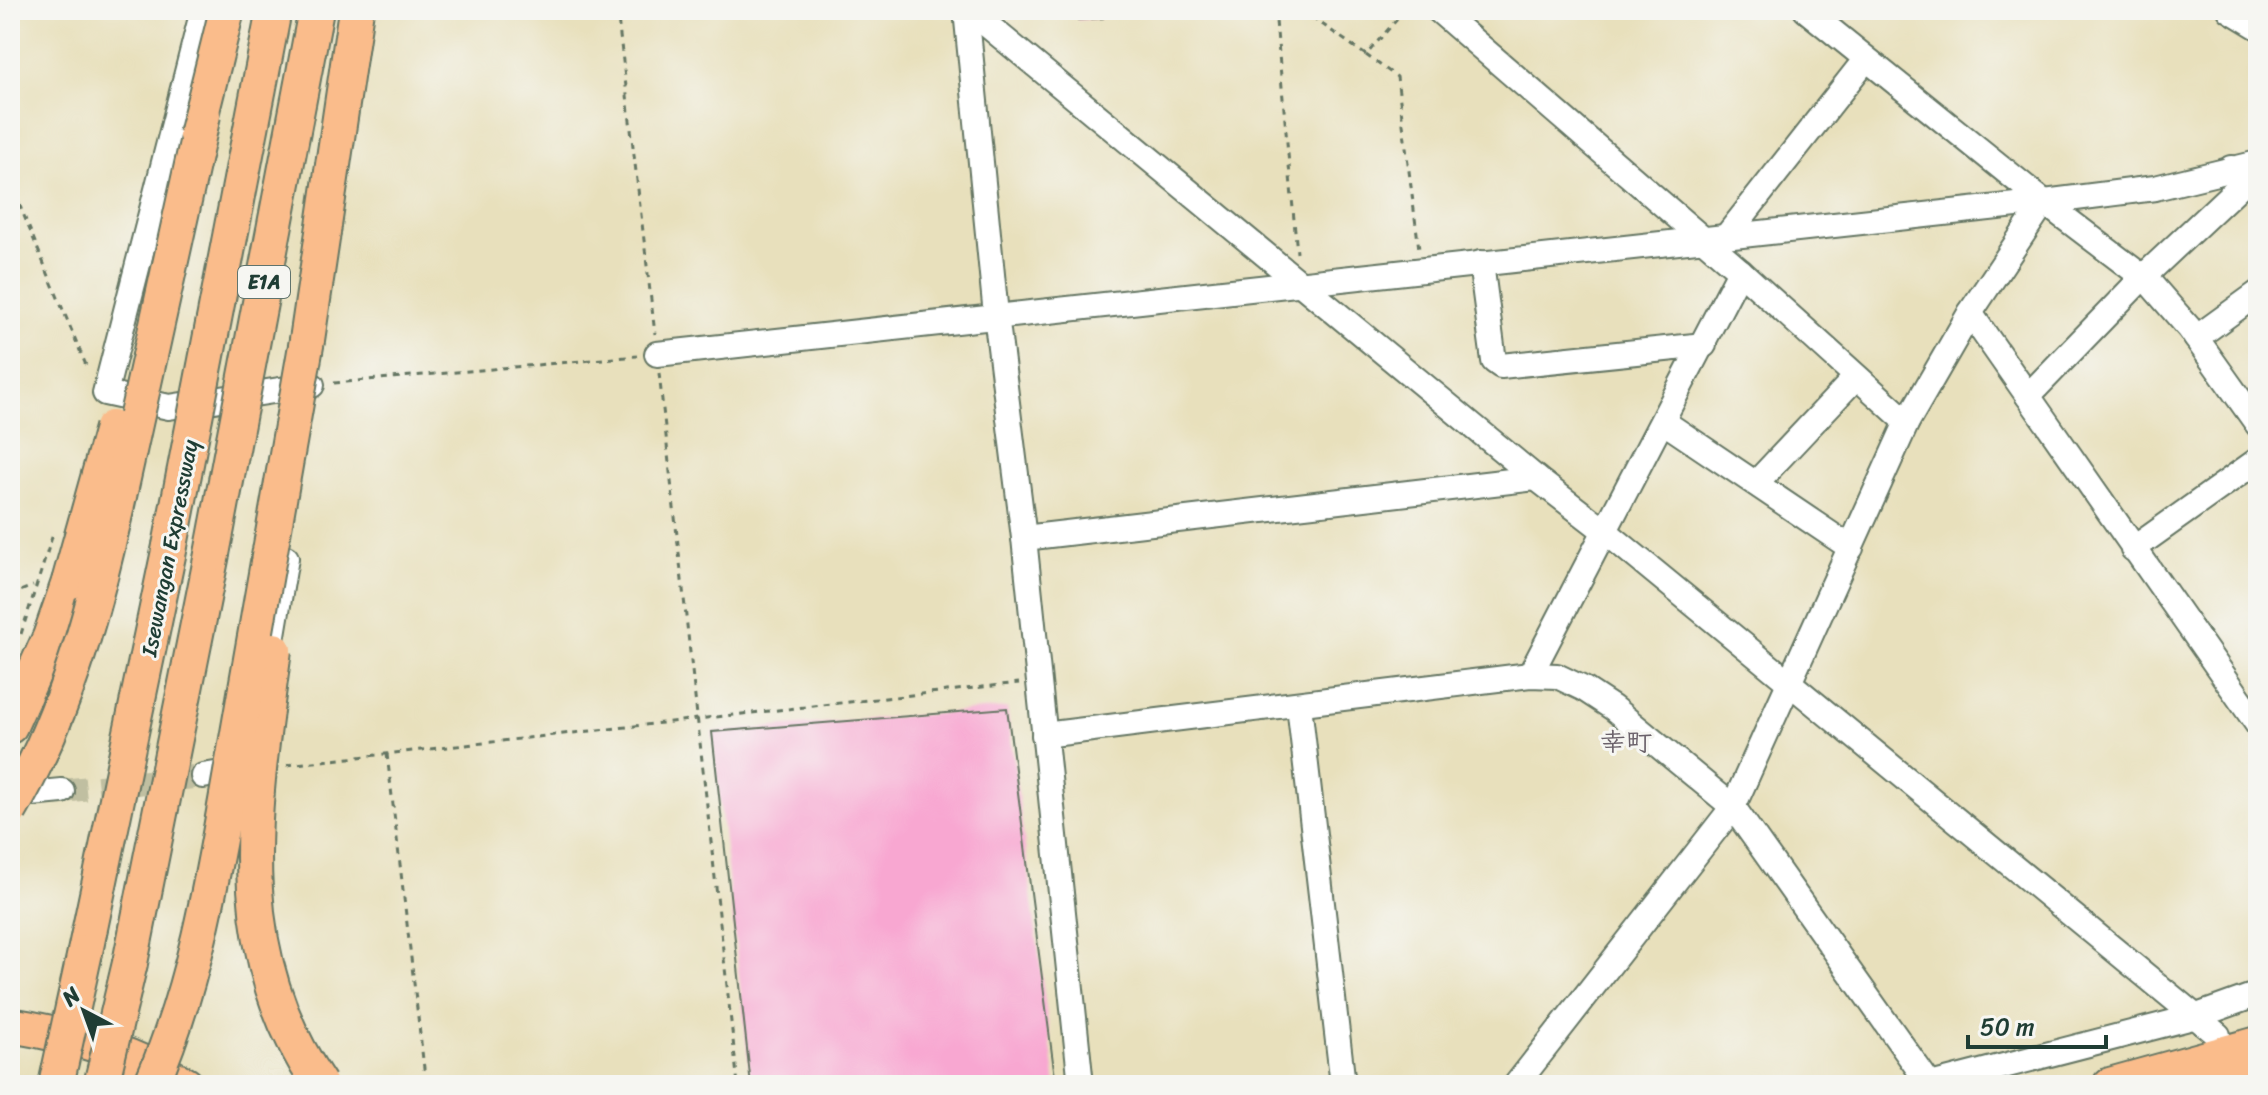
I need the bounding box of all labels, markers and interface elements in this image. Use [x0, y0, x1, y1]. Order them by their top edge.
road number: E1A [238, 266, 290, 298]
street label: Isewangan Expressway [129, 436, 210, 661]
district label: 幸町 [1600, 719, 1652, 765]
north arrow [44, 971, 124, 1051]
text: N [52, 976, 90, 1017]
scale bar [1968, 999, 2106, 1049]
text: 50 m [1980, 1006, 2035, 1048]

